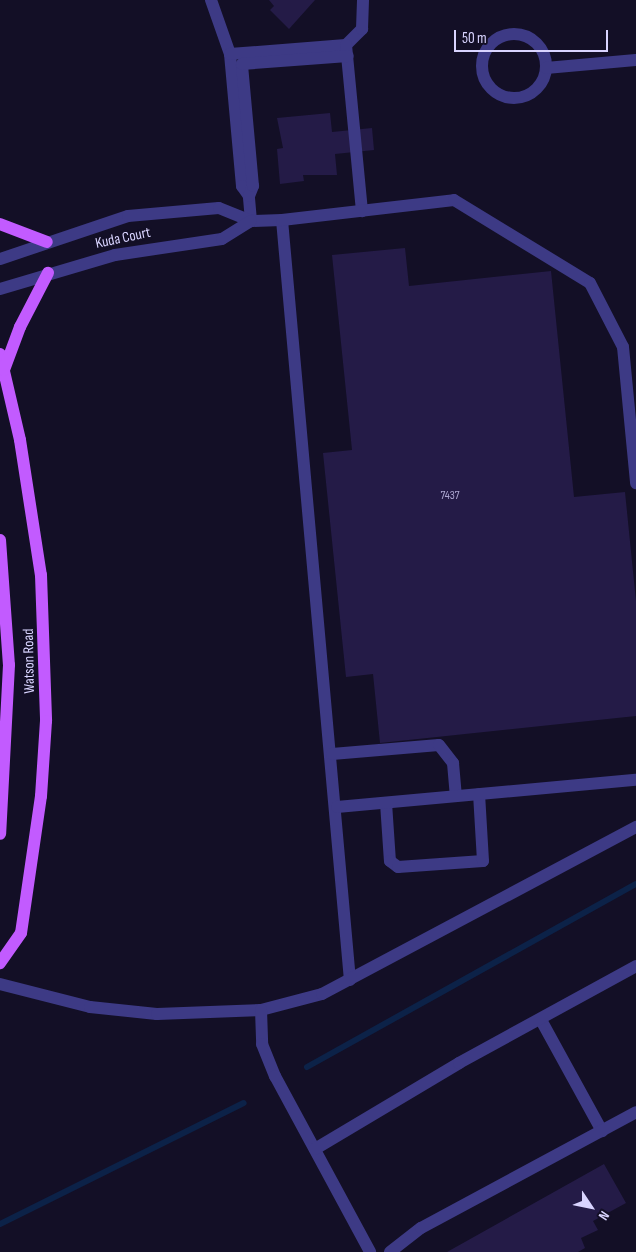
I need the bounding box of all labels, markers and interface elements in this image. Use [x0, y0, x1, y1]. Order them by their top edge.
scale bar [456, 20, 610, 52]
text: 50 m [462, 29, 487, 48]
street label: Kuda Court [94, 223, 152, 253]
house number: 7437 [440, 489, 460, 503]
street label: Watson Road [19, 628, 39, 694]
north arrow [566, 1182, 616, 1232]
text: N [595, 1208, 613, 1224]

